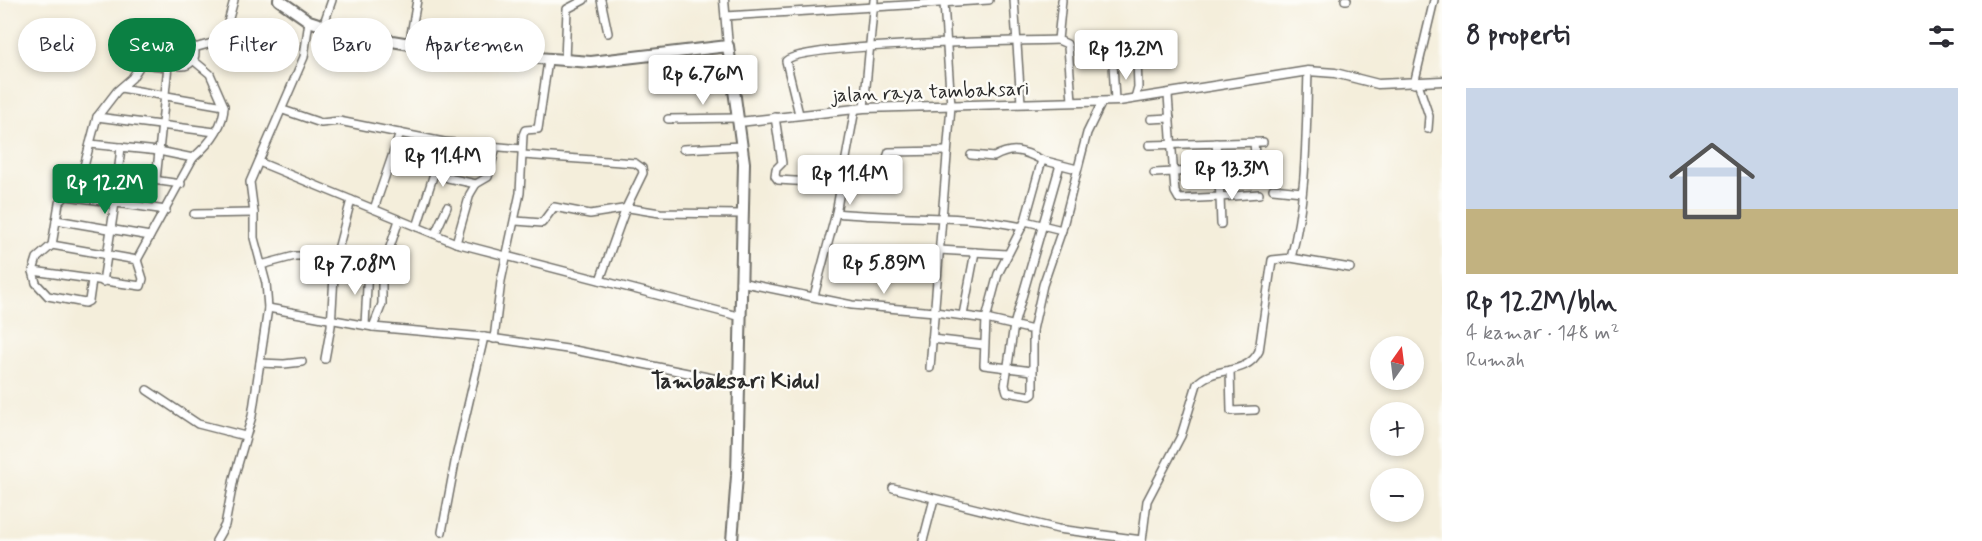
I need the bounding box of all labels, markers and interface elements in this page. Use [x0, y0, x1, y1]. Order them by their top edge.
chip: Beli [18, 18, 96, 72]
chip: Sewa [108, 18, 196, 72]
chip: Filter [208, 18, 299, 72]
chip: Baru [311, 18, 393, 72]
chip: Apartemen [405, 18, 545, 72]
text: 8 properti [1466, 19, 1570, 53]
icon: filters [1925, 20, 1958, 53]
pin: Rp 13.2M [1064, 30, 1188, 81]
text: Rp 13.2M [1089, 36, 1163, 63]
pin: Rp 6.76M [641, 55, 765, 106]
text: Rp 6.76M [663, 61, 743, 88]
street label: jalan raya tambaksari [830, 76, 1030, 109]
icon: home [1658, 127, 1766, 235]
pin: Rp 11.4M [381, 137, 505, 188]
text: Rp 11.4M [405, 143, 481, 170]
pin: Rp 13.3M [1170, 150, 1294, 201]
pin: Rp 11.4M [788, 155, 912, 206]
text: Rp 13.3M [1195, 156, 1269, 183]
text: Rp 11.4M [812, 161, 888, 188]
pin: Rp 12.2M [43, 164, 167, 215]
text: Rp 12.2M [67, 170, 143, 197]
pin: Rp 5.89M [822, 244, 946, 295]
pin: Rp 7.08M [293, 245, 417, 296]
text: Rp 5.89M [843, 250, 925, 277]
text: Rp 7.08M [314, 251, 396, 278]
text: Rp 12.2M/bln [1466, 286, 1617, 320]
text: 4 kamar · 148 m² [1466, 320, 1619, 347]
north arrow [1370, 336, 1424, 390]
map controls [1370, 336, 1424, 522]
text: Rumah [1466, 347, 1525, 374]
district label: Tambaksari Kidul [651, 368, 820, 396]
button: + [1370, 402, 1424, 456]
button: − [1370, 468, 1424, 522]

